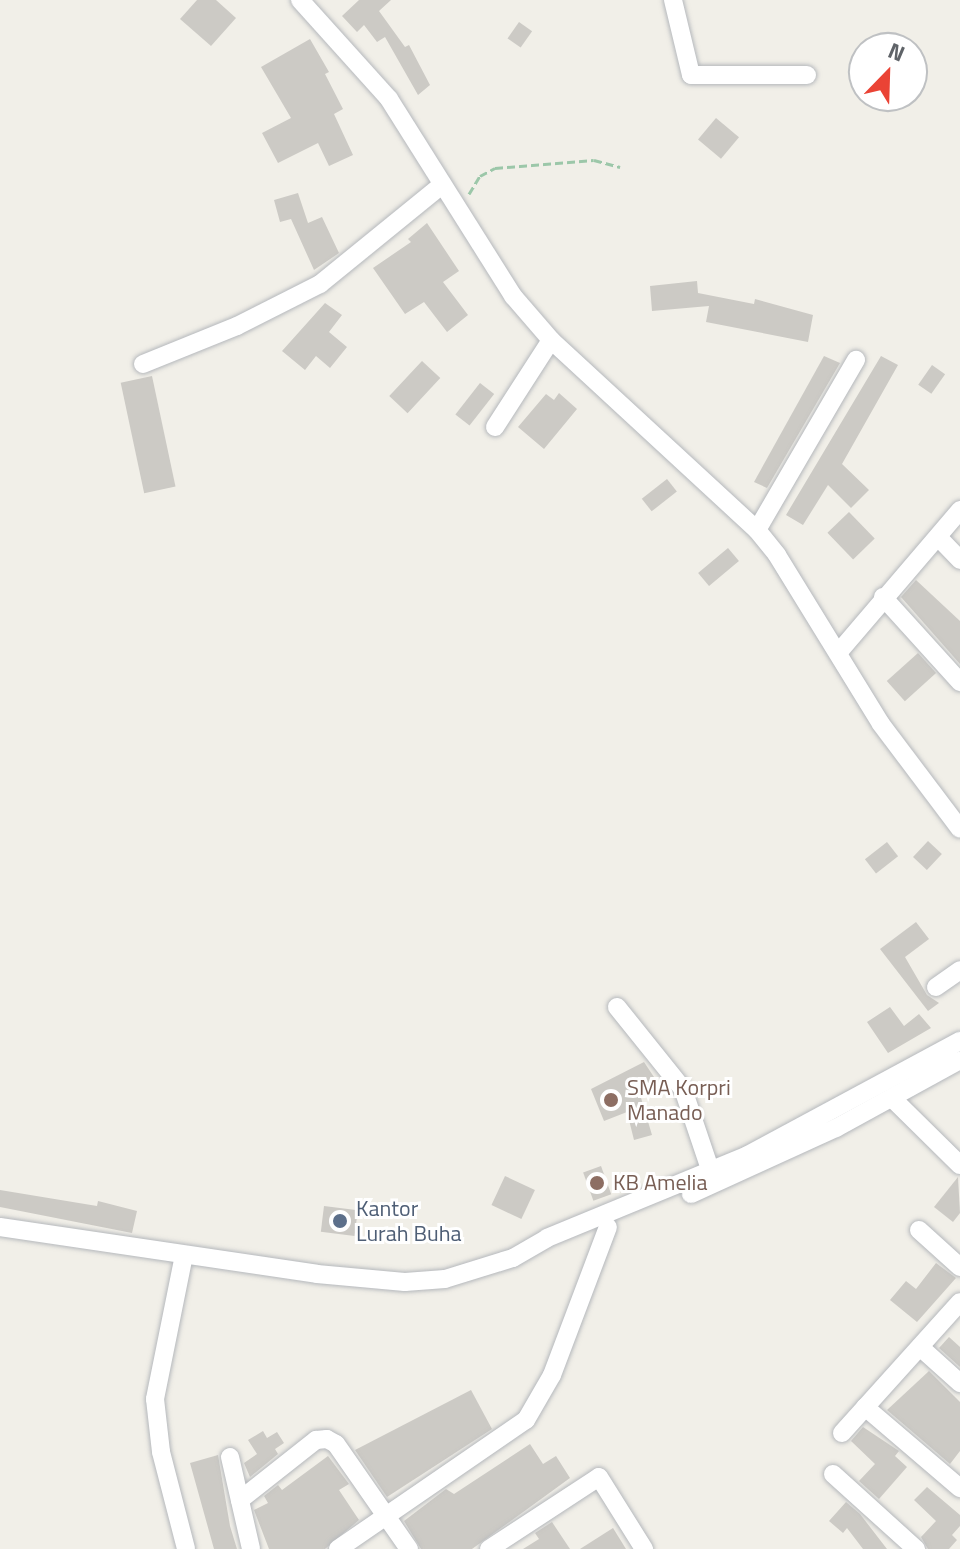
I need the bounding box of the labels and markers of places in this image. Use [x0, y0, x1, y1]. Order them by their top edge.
place label: SMA Korpri Manado [627, 1074, 731, 1126]
marker: SMA Korpri Manado [602, 1091, 620, 1109]
place label: KB Amelia [613, 1170, 707, 1196]
marker: KB Amelia [588, 1174, 606, 1192]
place label: Kantor Lurah Buha [356, 1195, 461, 1246]
marker: Kantor Lurah Buha [331, 1212, 349, 1230]

